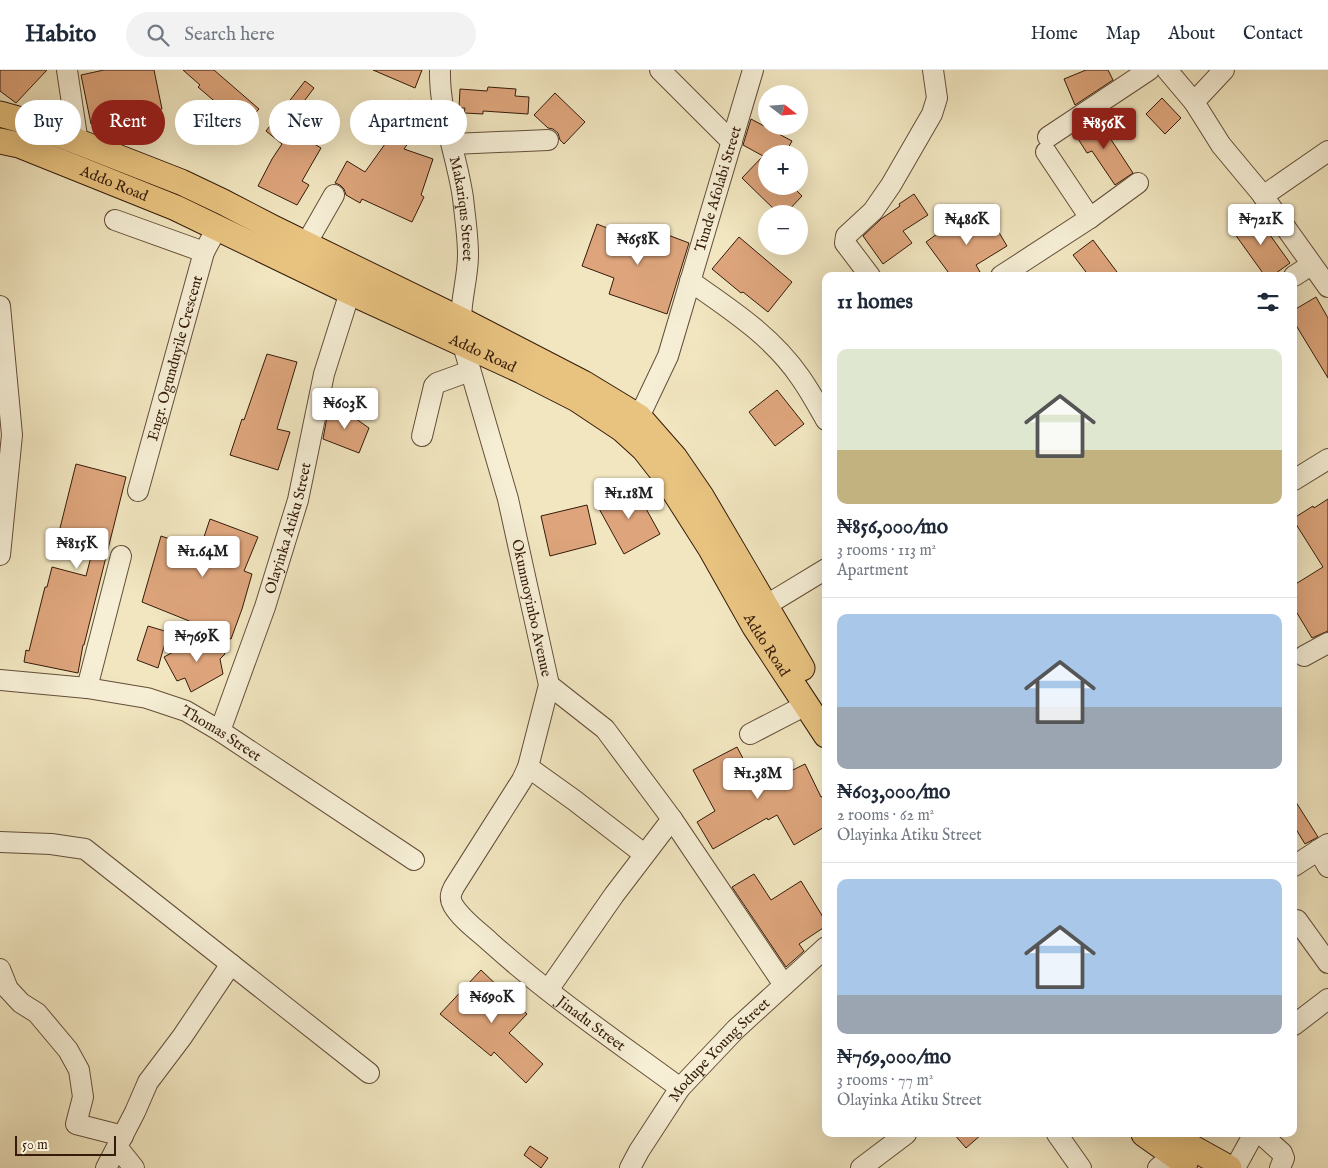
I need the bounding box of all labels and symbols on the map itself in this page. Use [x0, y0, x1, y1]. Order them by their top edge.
north arrow [758, 85, 808, 135]
pin: ₦856K [1069, 108, 1139, 150]
street label: Tunde Afolabi Street [691, 124, 746, 254]
street label: Makariqus Street [445, 155, 477, 262]
street label: Addo Road [76, 161, 152, 206]
pin: ₦486K [932, 204, 1002, 246]
pin: ₦721K [1226, 204, 1296, 246]
pin: ₦658K [603, 224, 673, 266]
street label: Engr. Ogunduyile Crescent [143, 273, 207, 443]
street label: Addo Road [445, 330, 520, 377]
pin: ₦603K [310, 388, 380, 430]
street label: Olayinka Atiku Street [261, 461, 315, 596]
pin: ₦1.18M [588, 478, 670, 520]
pin: ₦815K [42, 528, 112, 570]
pin: ₦1.64M [162, 536, 244, 578]
street label: Okunmoyinbo Avenue [507, 537, 556, 679]
street label: Addo Road [739, 609, 794, 681]
pin: ₦769K [162, 620, 232, 663]
street label: Thomas Street [178, 701, 265, 766]
pin: ₦1.38M [717, 758, 799, 800]
pin: ₦690K [457, 982, 527, 1024]
street label: Jinadu Street [551, 991, 629, 1055]
street label: Modupe Young Street [665, 994, 774, 1106]
scale bar [15, 1133, 116, 1156]

